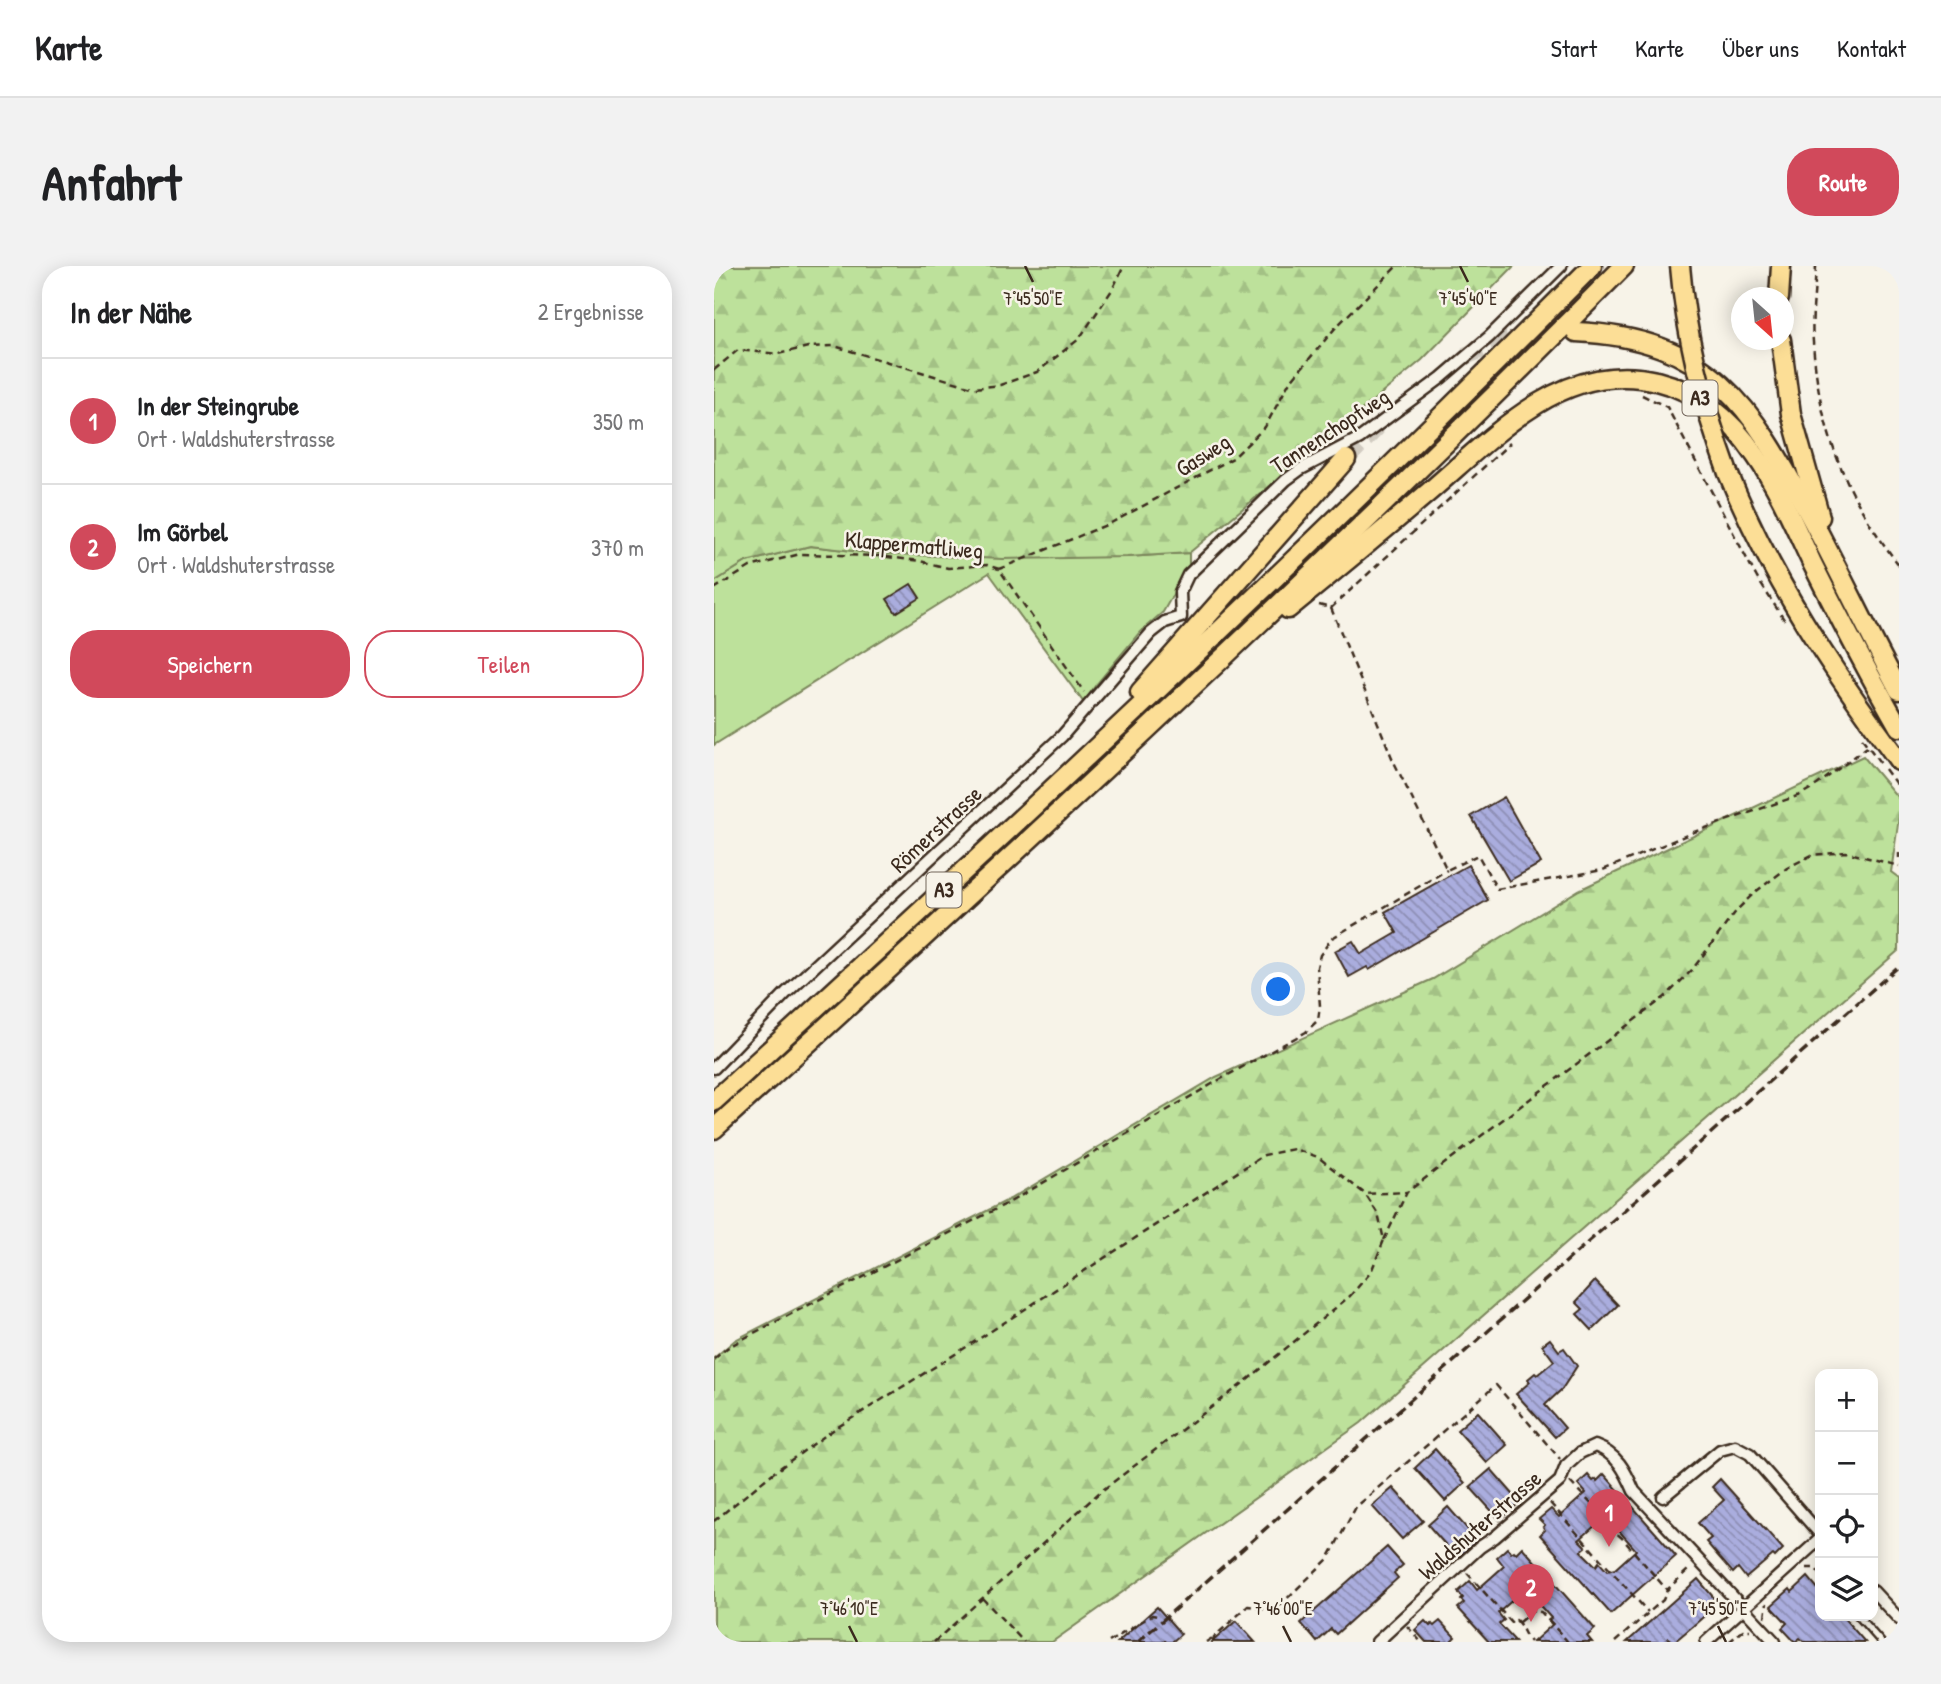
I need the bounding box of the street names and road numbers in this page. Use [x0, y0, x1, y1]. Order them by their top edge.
road number: A3 [1682, 380, 1718, 416]
street label: Tannenchopfweg [1264, 381, 1395, 481]
street label: Gasweg [1170, 426, 1236, 483]
street label: Klappermatliweg [844, 523, 985, 566]
street label: Römerstrasse [883, 778, 988, 879]
road number: A3 [926, 872, 961, 908]
street label: Waldshuterstrasse [1412, 1463, 1548, 1587]

